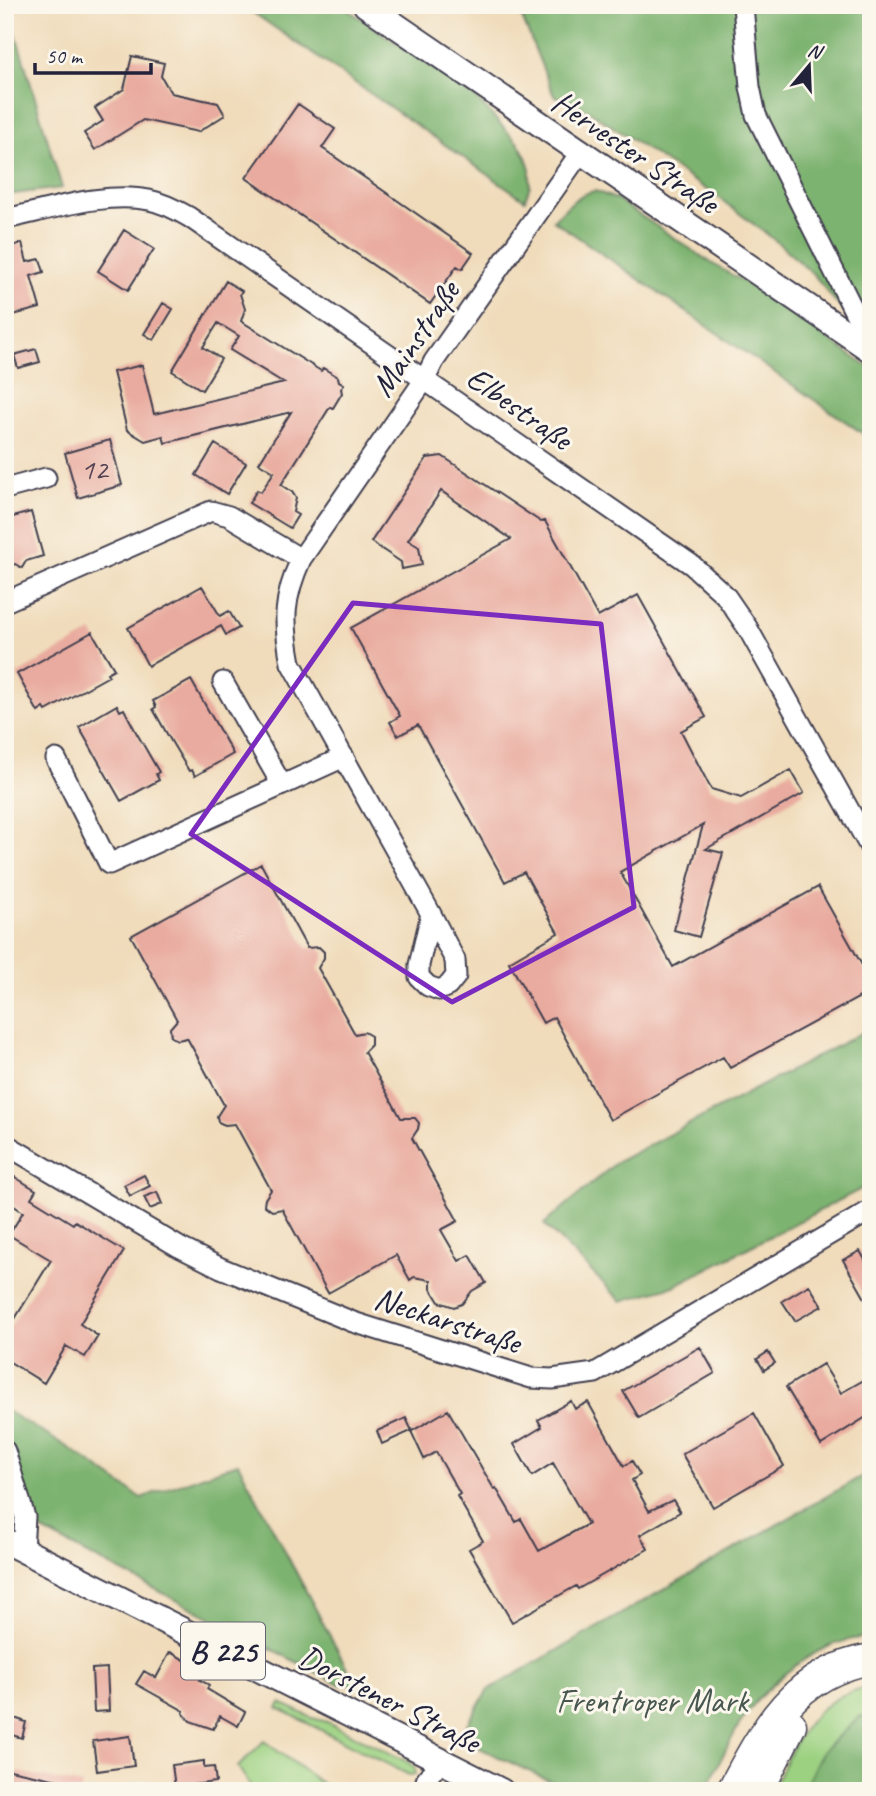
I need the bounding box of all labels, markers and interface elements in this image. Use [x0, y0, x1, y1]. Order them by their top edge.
scale bar [35, 32, 150, 76]
north arrow [774, 32, 844, 102]
text: N [805, 38, 827, 65]
text: 50 m [46, 43, 84, 69]
street label: Hervester Straße [544, 81, 729, 224]
street label: Mainstraße [361, 271, 470, 404]
street label: Elbestraße [459, 356, 582, 461]
house number: 12 [81, 450, 110, 488]
street label: Neckarstraße [369, 1277, 528, 1364]
road number: B 225 [181, 1622, 265, 1680]
street label: Dorstener Straße [292, 1635, 489, 1764]
park label: Frentroper Mark [556, 1680, 750, 1722]

